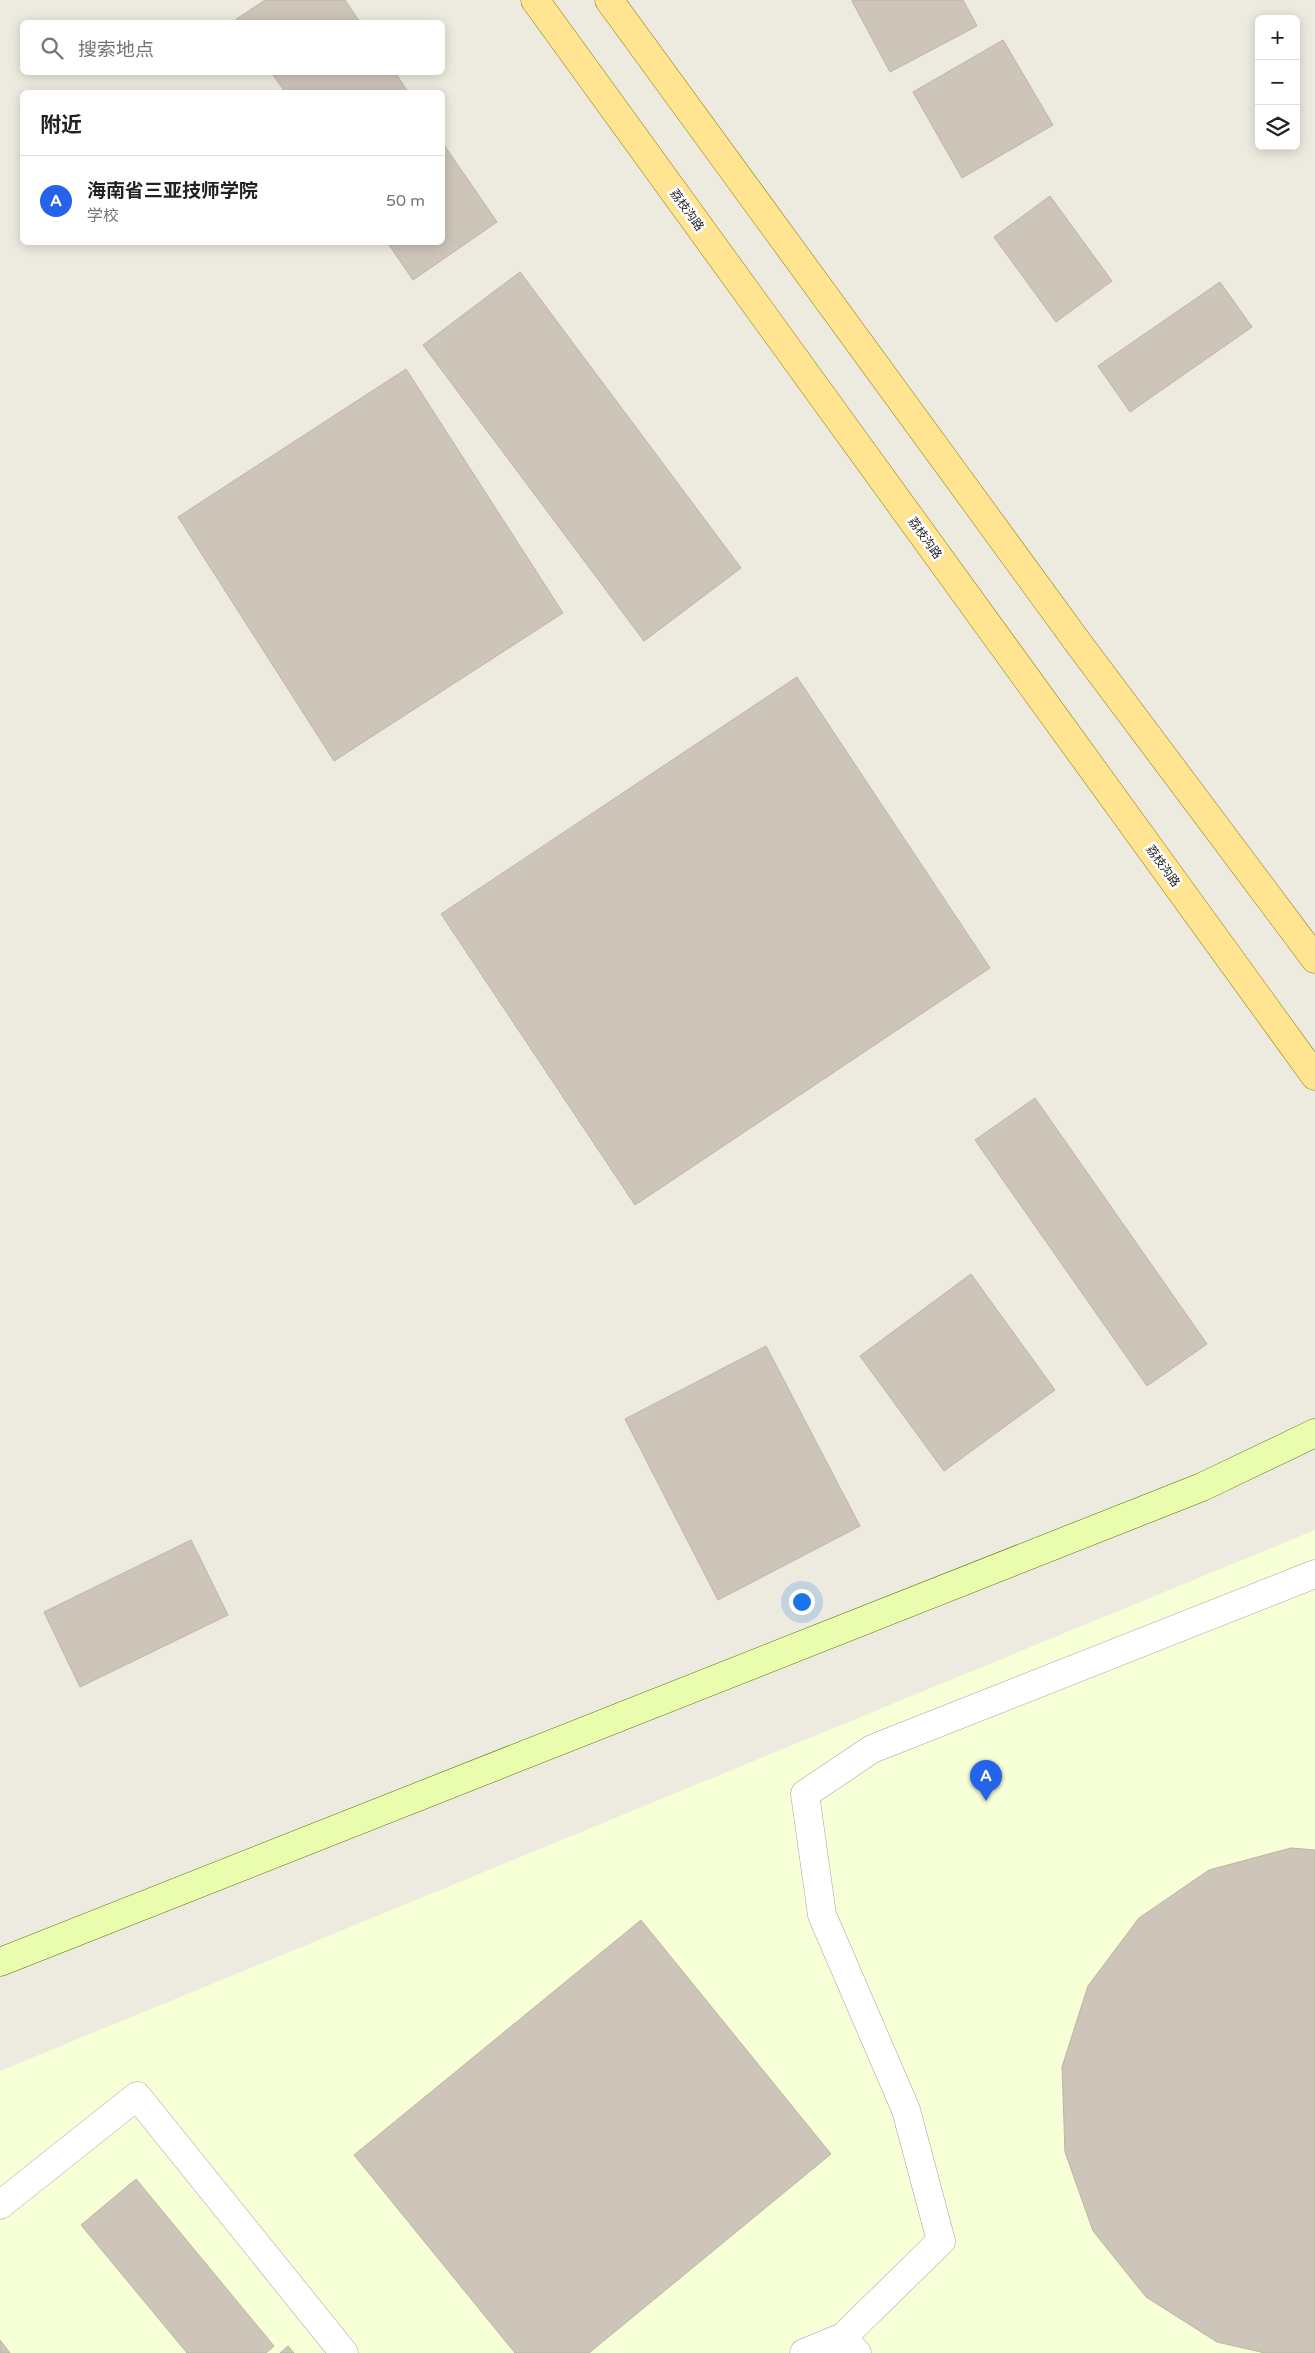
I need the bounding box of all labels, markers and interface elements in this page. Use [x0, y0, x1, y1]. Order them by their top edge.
map controls [1255, 15, 1300, 150]
button: + [1255, 15, 1300, 60]
search box [20, 20, 445, 75]
icon: search [38, 34, 66, 62]
text: 搜索地点 [78, 39, 154, 61]
button: − [1255, 60, 1300, 105]
button: layers [1255, 105, 1300, 150]
text: 附近 [40, 113, 82, 138]
text: 海南省三亚技师学院 [87, 180, 258, 202]
street label: 荔枝沟路 [667, 186, 707, 234]
text: A [50, 191, 62, 211]
text: 50 m [386, 191, 425, 211]
text: 学校 [87, 206, 119, 226]
street label: 荔枝沟路 [905, 514, 945, 562]
street label: 荔枝沟路 [1143, 842, 1183, 890]
your location [789, 1589, 815, 1615]
pin: A [970, 1760, 1002, 1801]

